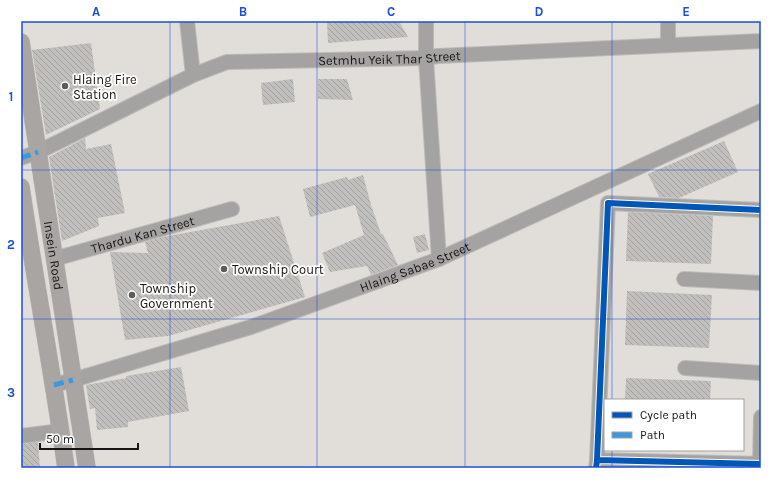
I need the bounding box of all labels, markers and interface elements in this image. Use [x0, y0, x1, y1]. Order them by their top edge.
text: A [92, 4, 100, 19]
text: B [239, 4, 247, 19]
text: C [387, 4, 395, 19]
text: D [535, 4, 544, 19]
text: E [682, 4, 690, 19]
street label: Setmhu Yeik Thar Street [318, 48, 461, 68]
place label: Hlaing Fire Station [73, 72, 137, 102]
marker: Hlaing Fire Station [60, 81, 70, 91]
text: 1 [9, 89, 13, 104]
street label: Thardu Kan Street [89, 213, 196, 256]
street label: Insein Road [41, 220, 66, 291]
text: 2 [7, 237, 15, 252]
street label: Hlaing Sabae Street [358, 239, 473, 295]
place label: Township Court [232, 262, 324, 277]
marker: Township Court [219, 264, 229, 274]
place label: Township Government [140, 281, 213, 311]
marker: Township Government [127, 290, 137, 300]
text: 3 [7, 385, 15, 400]
legend [604, 399, 744, 451]
text: Cycle path [640, 408, 697, 422]
scale bar [40, 425, 138, 451]
text: Path [640, 428, 665, 442]
text: 50 m [46, 432, 74, 446]

